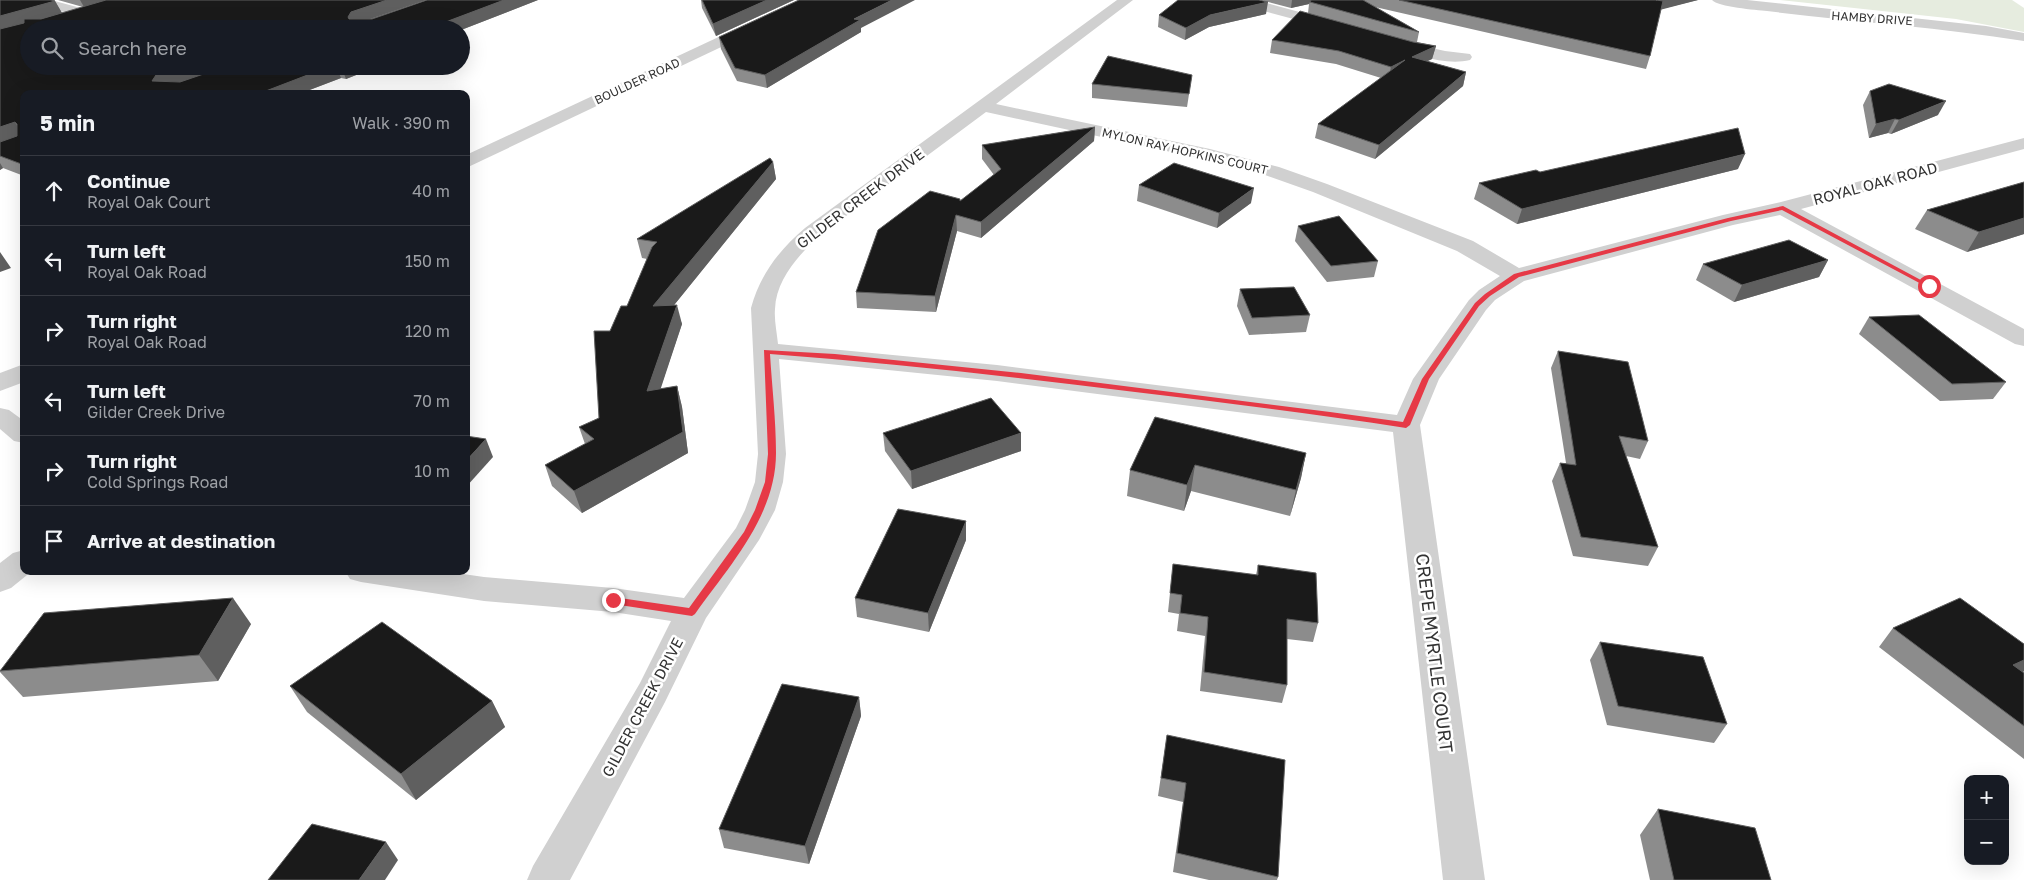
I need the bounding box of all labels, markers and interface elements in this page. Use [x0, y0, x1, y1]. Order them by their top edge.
street label: HAMBY DRIVE [1831, 8, 1913, 28]
search box [20, 20, 470, 75]
icon: search [38, 34, 66, 62]
text: Search here [78, 36, 187, 59]
street label: BOULDER ROAD [592, 55, 682, 107]
text: 5 min [40, 110, 95, 136]
text: Walk · 390 m [352, 113, 450, 133]
street label: MYLON RAY HOPKINS COURT [1100, 125, 1270, 178]
street label: GILDER CREEK DRIVE [793, 144, 927, 252]
street label: ROYAL OAK ROAD [1811, 158, 1939, 208]
text: Continue [87, 169, 170, 192]
icon: ahead [40, 177, 68, 205]
text: 40 m [412, 181, 450, 201]
text: Royal Oak Court [87, 192, 211, 212]
text: Turn left [87, 239, 166, 262]
icon: left [40, 247, 68, 275]
text: 150 m [405, 251, 450, 271]
text: Royal Oak Road [87, 262, 207, 282]
route start [1918, 275, 1941, 298]
text: Turn right [87, 309, 177, 332]
icon: right [40, 317, 68, 345]
text: 120 m [405, 321, 450, 341]
text: Royal Oak Road [87, 332, 207, 352]
text: Turn left [87, 379, 166, 402]
icon: left [40, 387, 68, 415]
text: 70 m [413, 391, 450, 411]
text: Gilder Creek Drive [87, 402, 225, 422]
text: Turn right [87, 449, 177, 472]
icon: right [40, 457, 68, 485]
text: 10 m [414, 461, 450, 481]
text: Cold Springs Road [87, 472, 228, 492]
icon: arrive [40, 527, 68, 555]
text: Arrive at destination [87, 529, 275, 552]
street label: CREPE MYRTLE COURT [1412, 552, 1458, 754]
route end [602, 589, 625, 612]
street label: GILDER CREEK DRIVE [598, 634, 686, 780]
map controls [1964, 775, 2009, 865]
button: + [1964, 775, 2009, 820]
button: − [1964, 820, 2009, 865]

